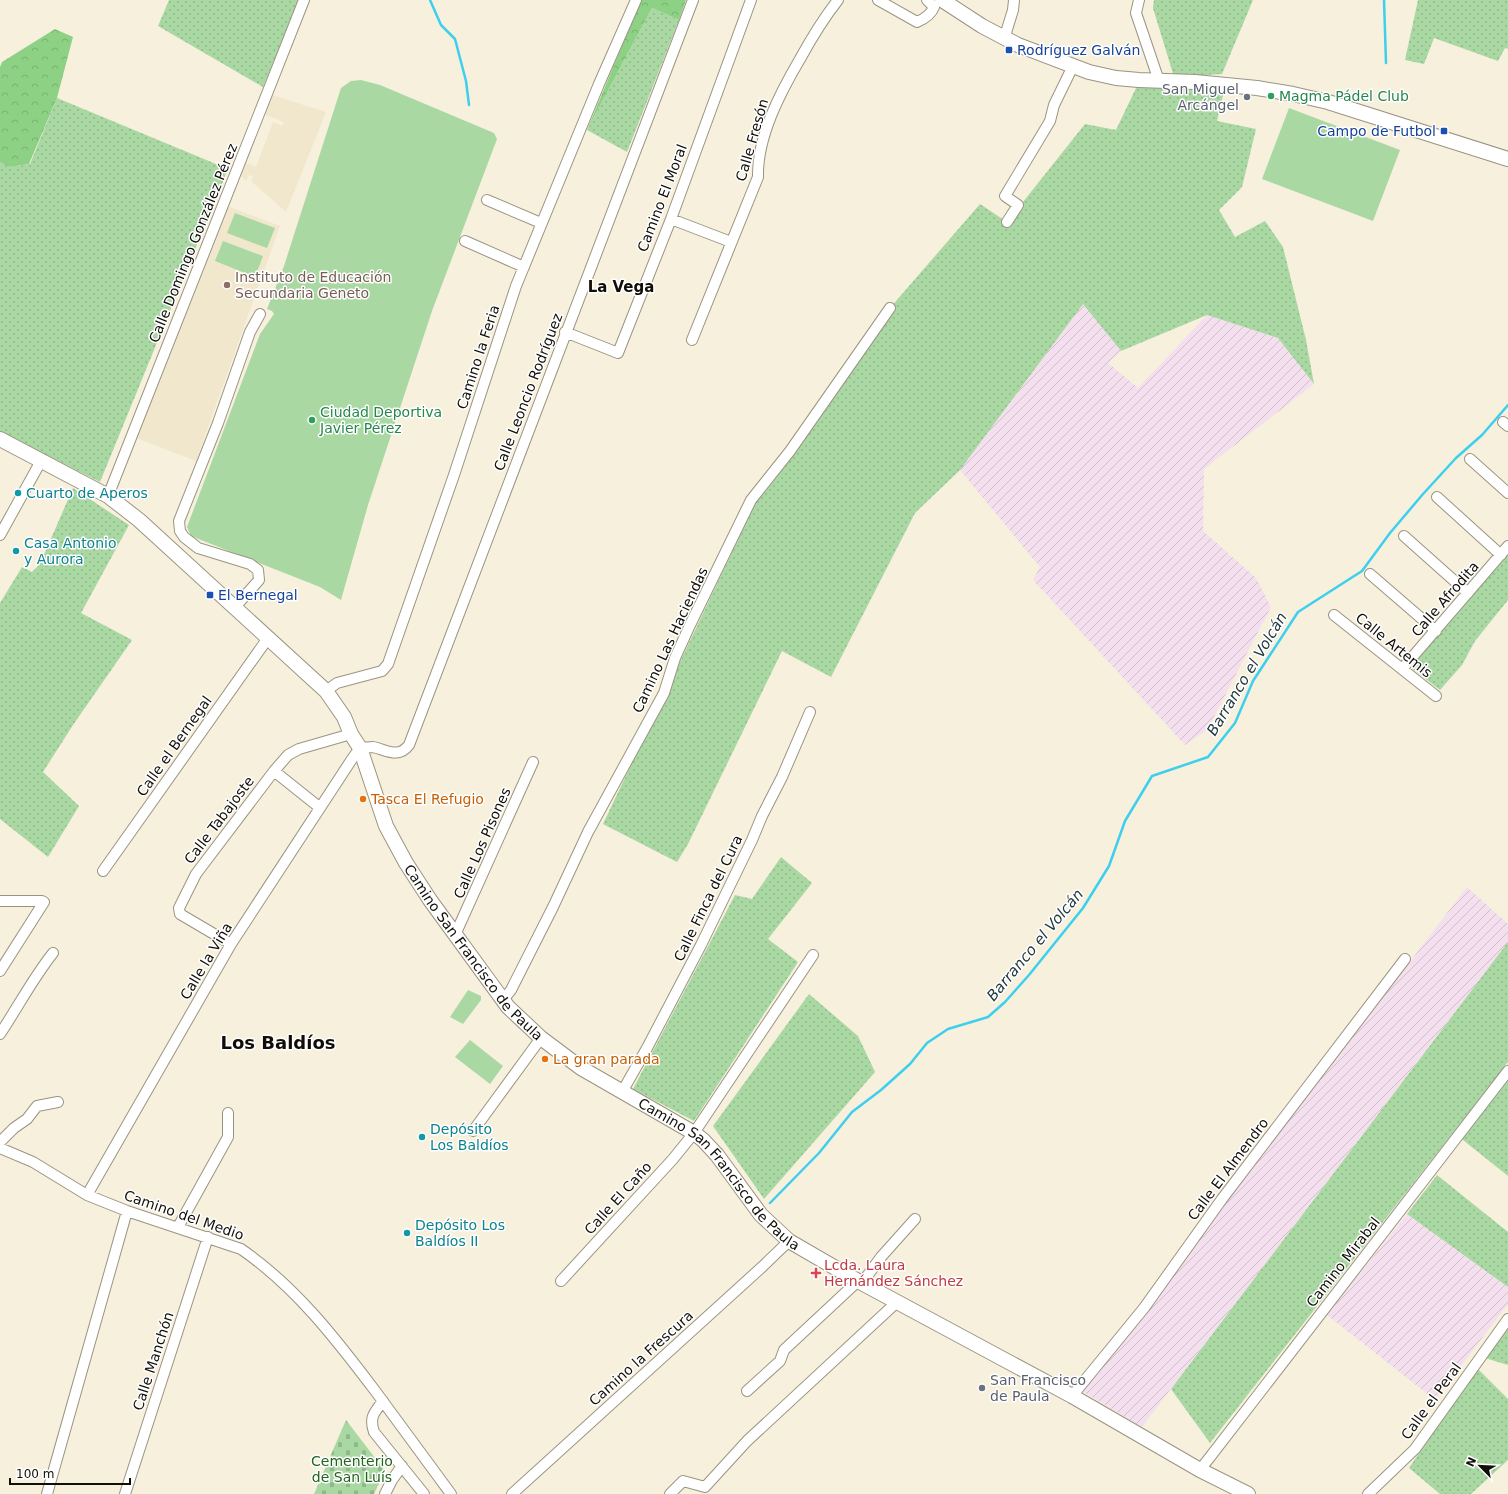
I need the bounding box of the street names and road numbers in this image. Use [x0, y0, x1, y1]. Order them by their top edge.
street label: Calle Fresón [733, 97, 771, 183]
street label: Calle Domingo González Pérez [146, 141, 240, 345]
street label: Camino El Moral [634, 142, 690, 254]
street label: Camino la Feria [454, 303, 502, 411]
street label: Calle Leoncio Rodríguez [491, 311, 565, 473]
street label: Calle Afrodita [1408, 558, 1482, 640]
street label: Camino Las Haciendas [629, 565, 711, 715]
street label: Calle Artemis [1353, 609, 1435, 681]
street label: Calle el Bernegal [133, 693, 215, 799]
street label: Calle Tabajoste [181, 773, 257, 867]
street label: Calle Los Pisones [450, 785, 514, 901]
street label: Calle Finca del Cura [670, 832, 746, 964]
street label: Camino San Francisco de Paula [401, 861, 546, 1044]
street label: Calle la Viña [177, 920, 235, 1002]
street label: Camino San Francisco de Paula [635, 1095, 802, 1253]
street label: Calle El Almendro [1184, 1115, 1272, 1223]
street label: Calle El Caño [581, 1158, 655, 1238]
street label: Camino del Medio [122, 1187, 246, 1243]
street label: Camino Mirabal [1303, 1214, 1383, 1310]
street label: Camino la Frescura [586, 1307, 696, 1409]
street label: Calle Manchón [130, 1310, 176, 1412]
street label: Calle el Peral [1398, 1360, 1464, 1442]

